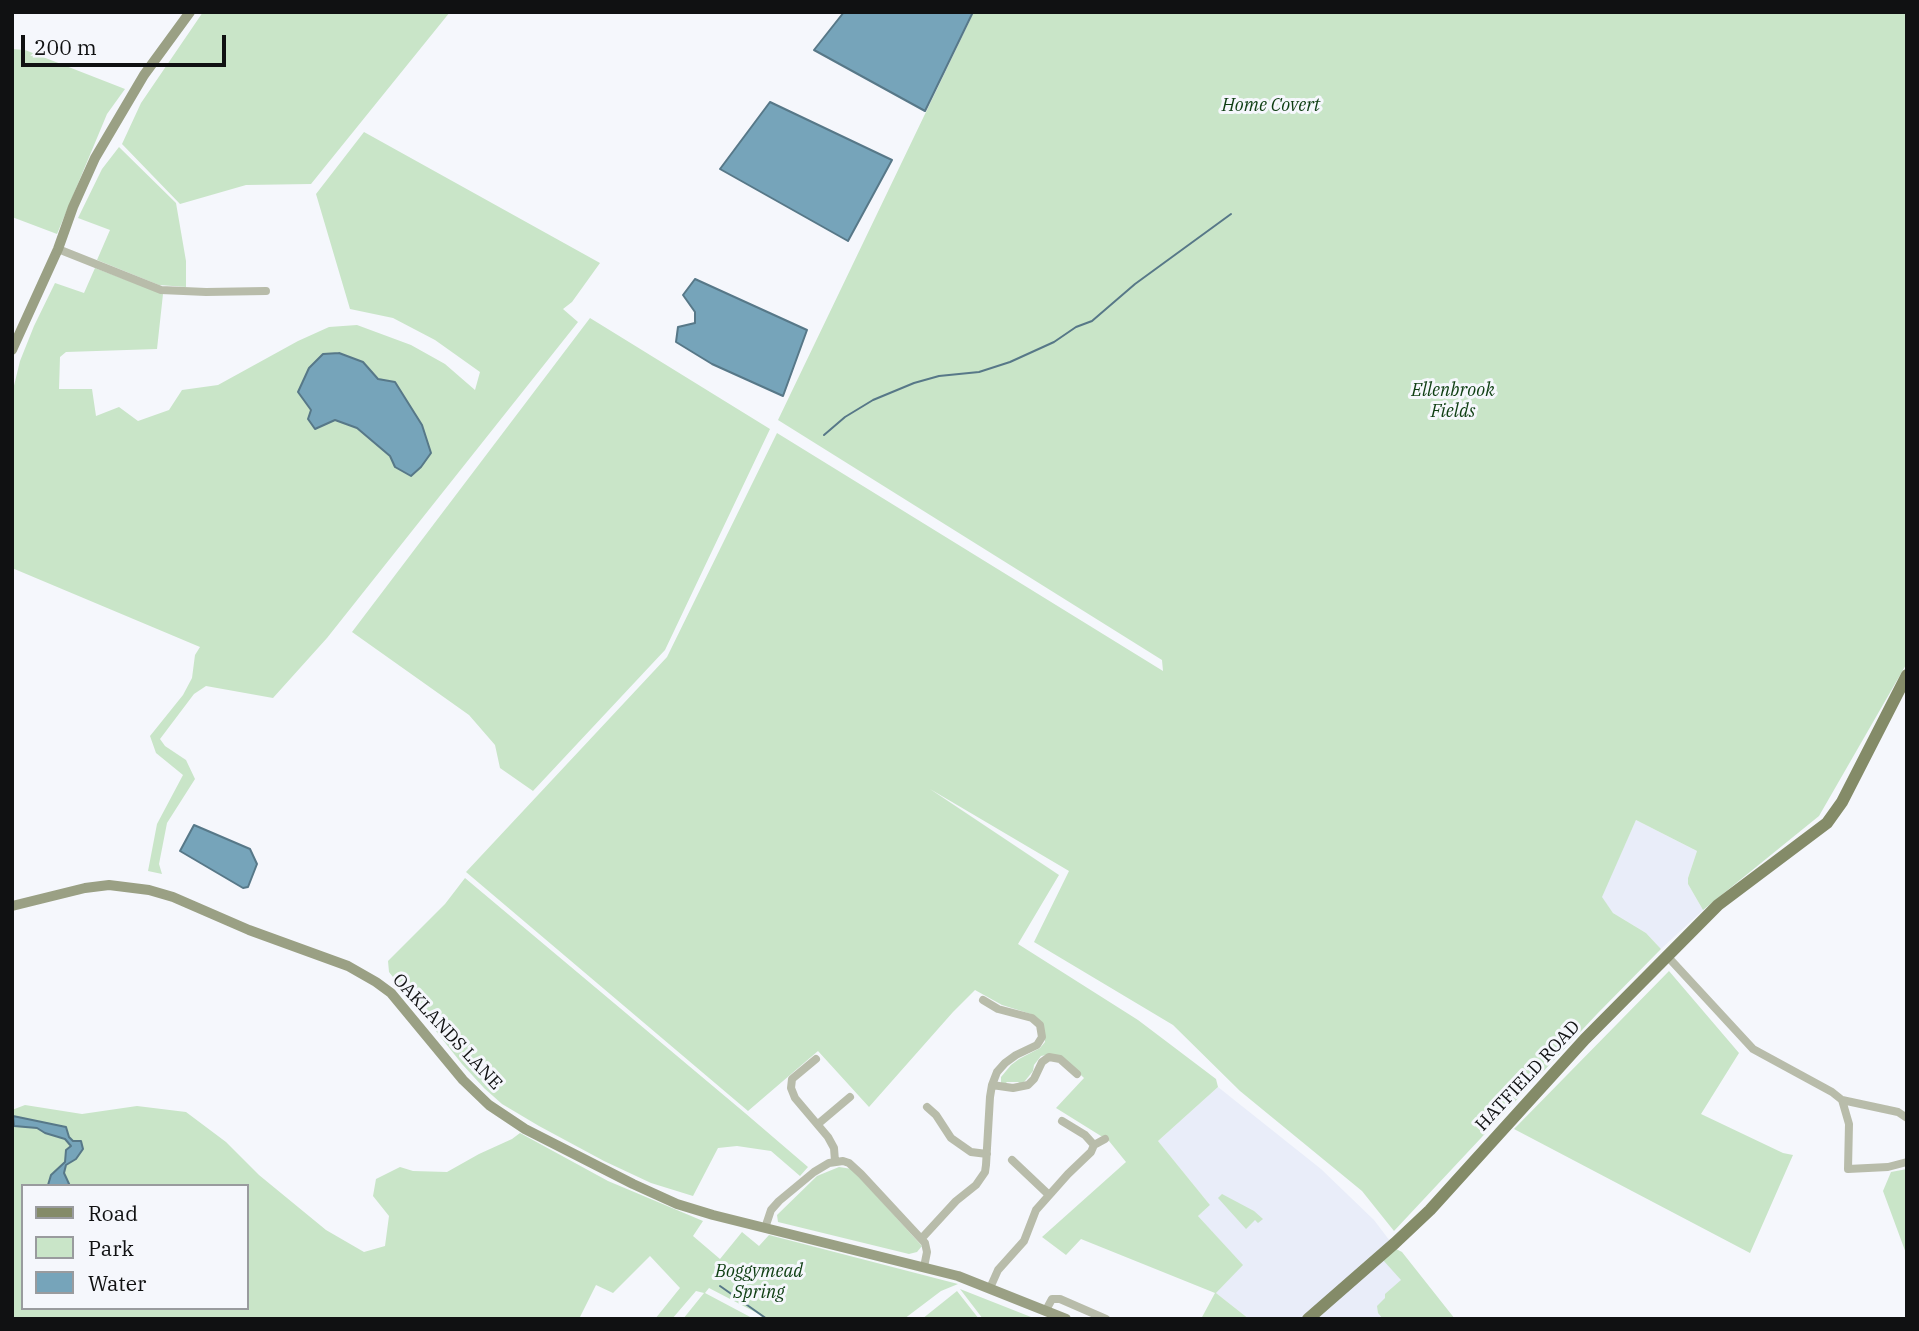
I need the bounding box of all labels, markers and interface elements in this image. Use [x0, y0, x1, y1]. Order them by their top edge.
scale bar [24, 21, 229, 65]
text: 200 m [34, 33, 97, 61]
park label: Home Covert [1222, 95, 1320, 117]
park label: Ellenbrook Fields [1411, 380, 1495, 422]
street label: OAKLANDS LANE [388, 969, 506, 1095]
street label: HATFIELD ROAD [1471, 1016, 1585, 1136]
legend [21, 1184, 248, 1310]
text: Road [88, 1199, 138, 1227]
text: Park [88, 1234, 134, 1262]
park label: Boggymead Spring [715, 1261, 803, 1304]
text: Water [88, 1269, 146, 1297]

